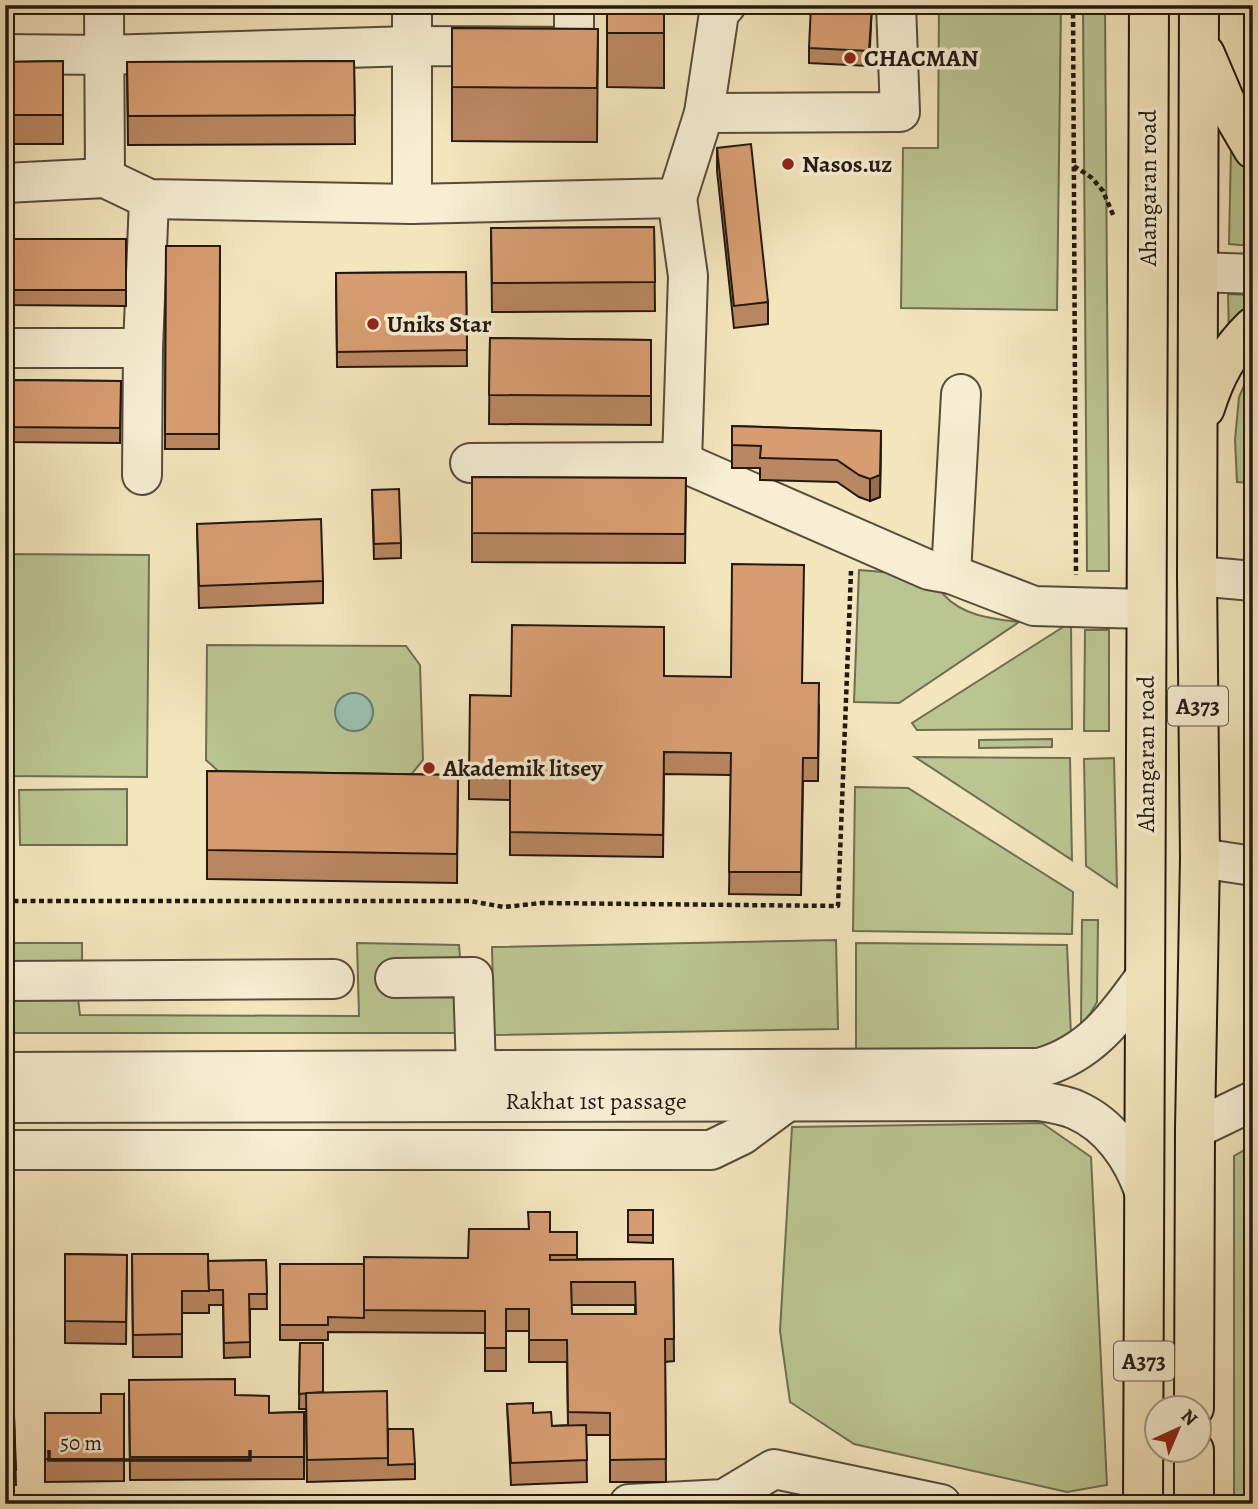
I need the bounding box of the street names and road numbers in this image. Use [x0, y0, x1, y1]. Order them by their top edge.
street label: Ahangaran road [1132, 110, 1164, 267]
street label: Ahangaran road [1130, 676, 1162, 833]
road number: A373 [1168, 686, 1228, 726]
street label: Rakhat 1st passage [505, 1085, 687, 1117]
road number: A373 [1114, 1342, 1174, 1380]

